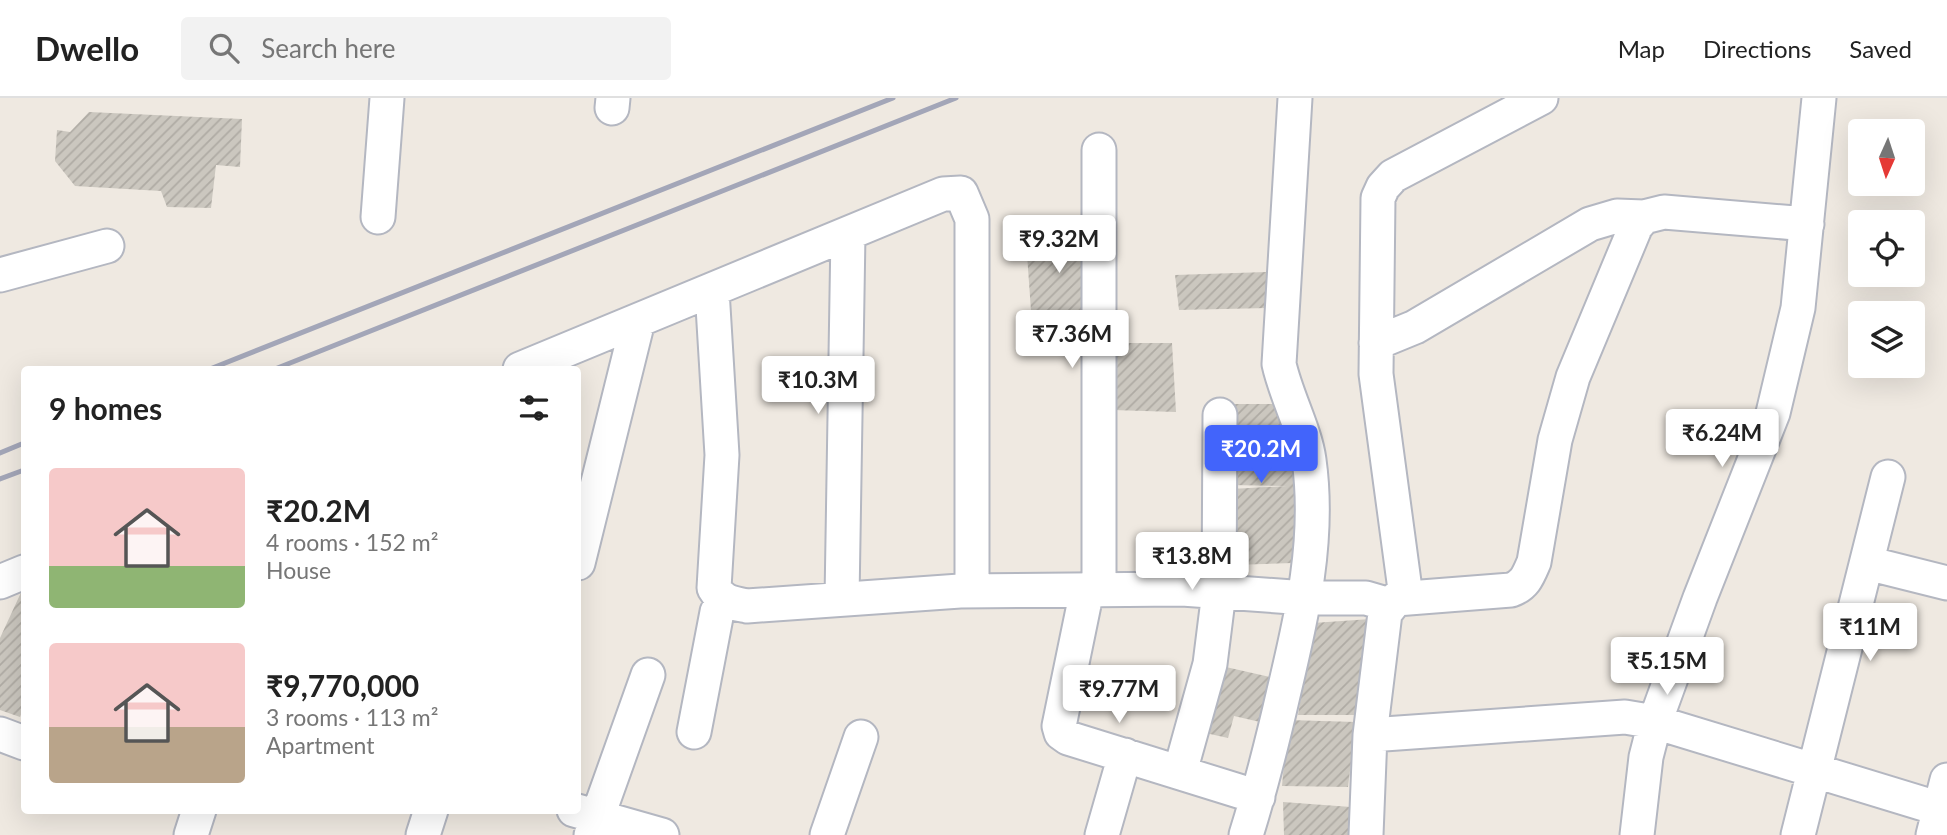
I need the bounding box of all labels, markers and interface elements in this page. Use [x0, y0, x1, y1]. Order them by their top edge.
search box [181, 17, 671, 80]
text: Dwello [35, 28, 139, 68]
icon: search [205, 29, 243, 67]
text: Search here [261, 32, 395, 64]
text: Map [1618, 34, 1665, 63]
text: Directions [1703, 34, 1811, 63]
text: Saved [1849, 34, 1912, 63]
north arrow [1848, 119, 1925, 196]
map controls [1848, 119, 1925, 378]
button: locate [1848, 210, 1925, 287]
pin: ₹9.32M [1002, 216, 1116, 275]
text: ₹9.32M [1019, 224, 1099, 252]
button: layers [1848, 301, 1925, 378]
pin: ₹7.36M [1015, 310, 1129, 370]
text: ₹7.36M [1032, 319, 1112, 347]
pin: ₹10.3M [761, 356, 875, 416]
text: ₹10.3M [778, 365, 858, 393]
icon: filters [515, 389, 553, 427]
text: 9 homes [49, 390, 162, 426]
pin: ₹6.24M [1665, 410, 1779, 469]
text: ₹6.24M [1682, 418, 1762, 446]
pin: ₹20.2M [1204, 426, 1318, 485]
text: ₹20.2M [1221, 434, 1301, 462]
text: ₹20.2M [266, 492, 371, 528]
icon: home [105, 496, 189, 580]
text: 4 rooms · 152 m² [266, 528, 438, 556]
pin: ₹13.8M [1135, 532, 1249, 592]
text: ₹13.8M [1152, 541, 1232, 569]
text: House [266, 556, 331, 584]
pin: ₹11M [1829, 603, 1911, 663]
text: ₹11M [1839, 612, 1901, 640]
pin: ₹5.15M [1610, 638, 1724, 697]
text: ₹5.15M [1627, 646, 1707, 674]
pin: ₹9.77M [1062, 666, 1176, 725]
text: ₹9,770,000 [266, 667, 419, 703]
icon: home [105, 671, 189, 755]
text: ₹9.77M [1079, 674, 1159, 702]
text: 3 rooms · 113 m² [266, 703, 438, 731]
text: Apartment [266, 731, 374, 759]

